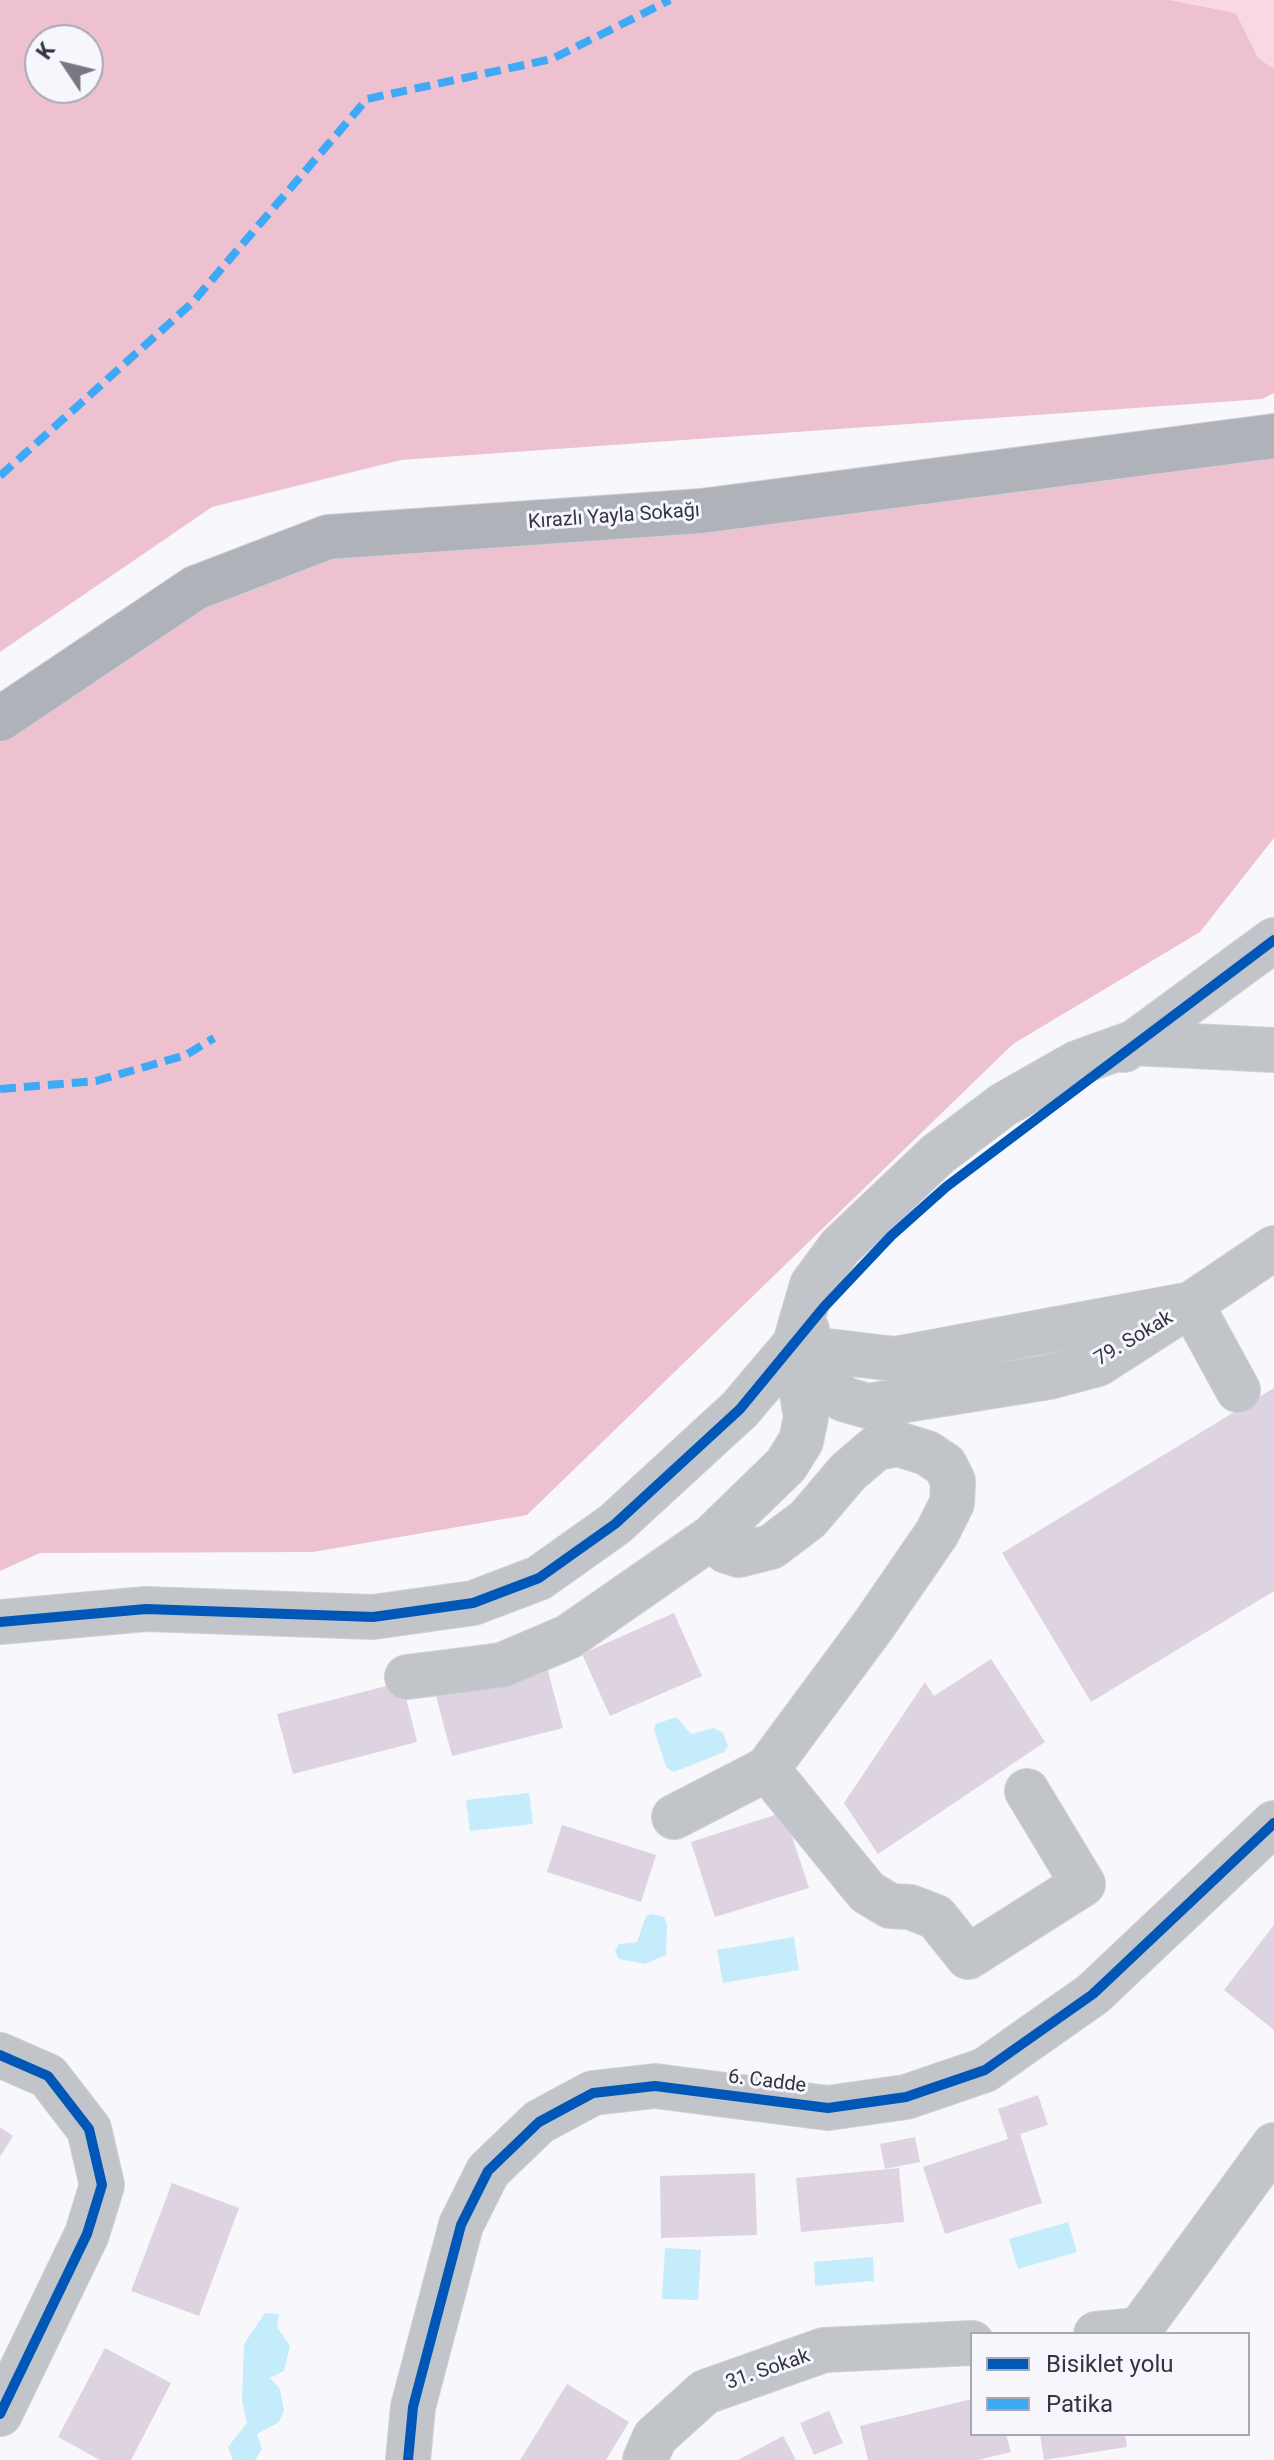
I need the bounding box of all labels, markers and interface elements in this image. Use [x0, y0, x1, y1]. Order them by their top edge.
north arrow [24, 24, 104, 104]
text: K [31, 38, 60, 64]
street label: Kırazlı Yayla Sokağı [527, 499, 701, 535]
street label: 79. Sokak [1090, 1306, 1178, 1372]
street label: 6. Cadde [727, 2065, 807, 2099]
legend [970, 2332, 1250, 2436]
street label: 31. Sokak [723, 2344, 813, 2396]
text: Bisiklet yolu [1046, 2350, 1173, 2378]
text: Patika [1046, 2390, 1113, 2418]

